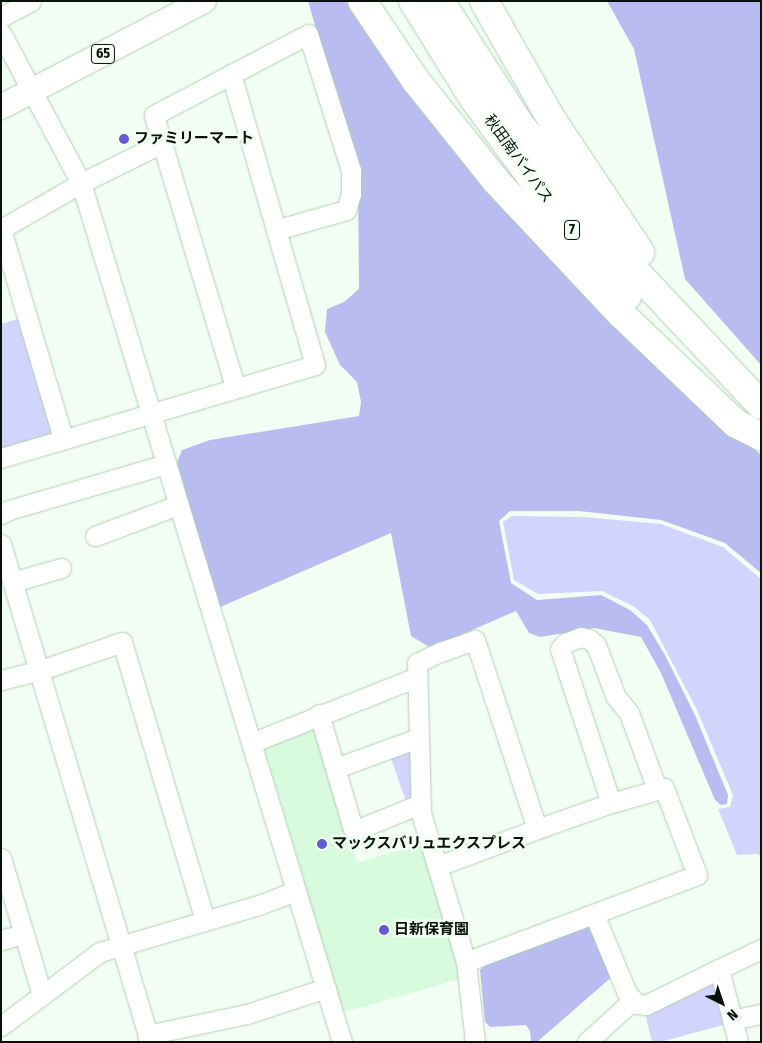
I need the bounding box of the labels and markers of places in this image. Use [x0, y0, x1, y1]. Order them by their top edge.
place label: ファミリーマート [134, 130, 254, 148]
marker: ファミリーマート [118, 133, 130, 145]
place label: マックスバリュエクスプレス [332, 835, 527, 853]
marker: マックスバリュエクスプレス [316, 838, 328, 850]
place label: 日新保育園 [394, 921, 469, 939]
marker: 日新保育園 [378, 924, 390, 936]

